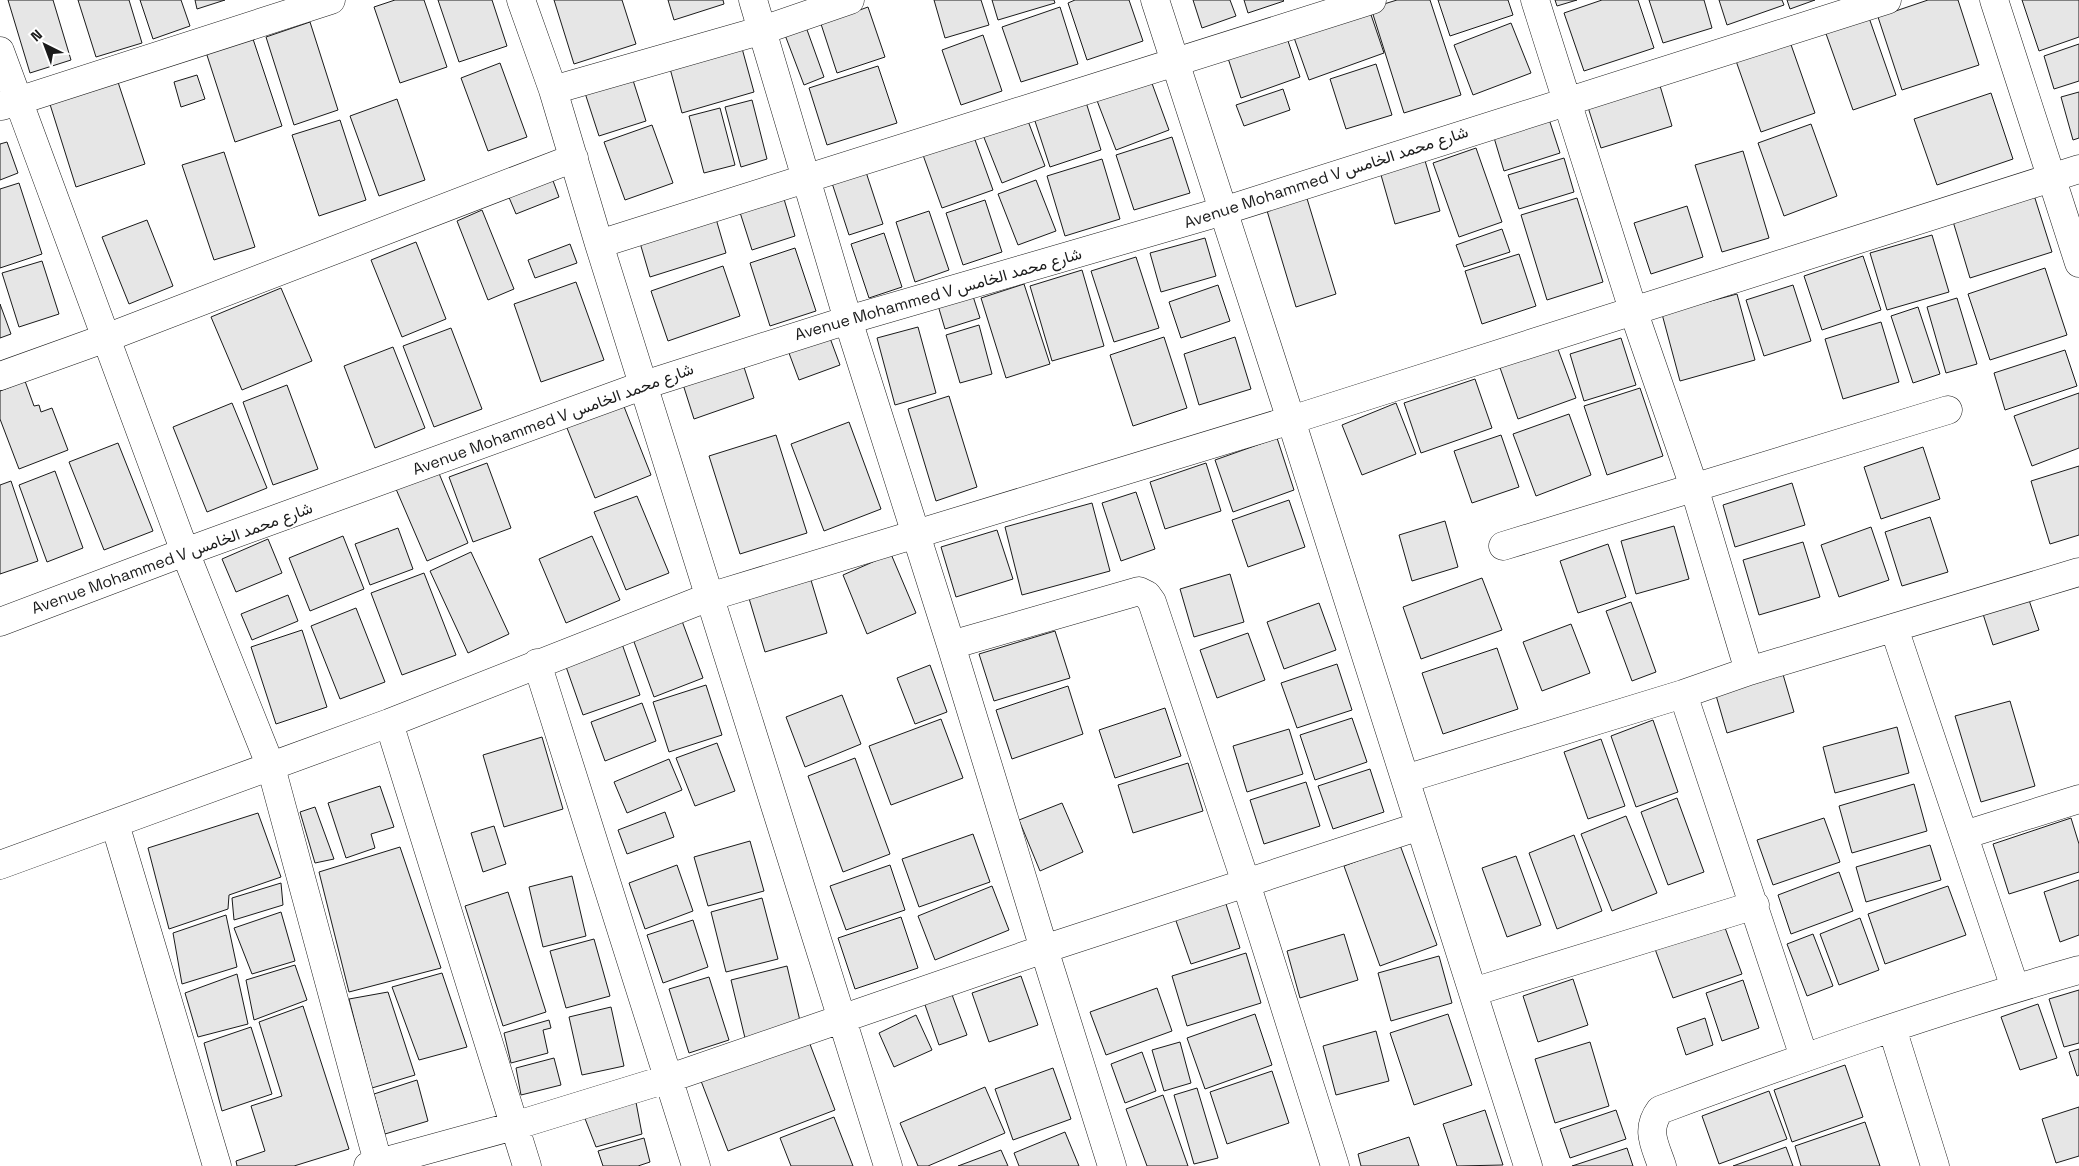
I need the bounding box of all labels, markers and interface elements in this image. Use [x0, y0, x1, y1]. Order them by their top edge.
north arrow [20, 20, 70, 70]
text: N [27, 26, 46, 45]
street label: Avenue Mohammed V شارع محمد الخامس [1181, 121, 1471, 234]
street label: Avenue Mohammed V شارع محمد الخامس [792, 243, 1084, 346]
street label: Avenue Mohammed V شارع محمد الخامس [410, 358, 697, 481]
street label: Avenue Mohammed V شارع محمد الخامس [29, 497, 316, 620]

